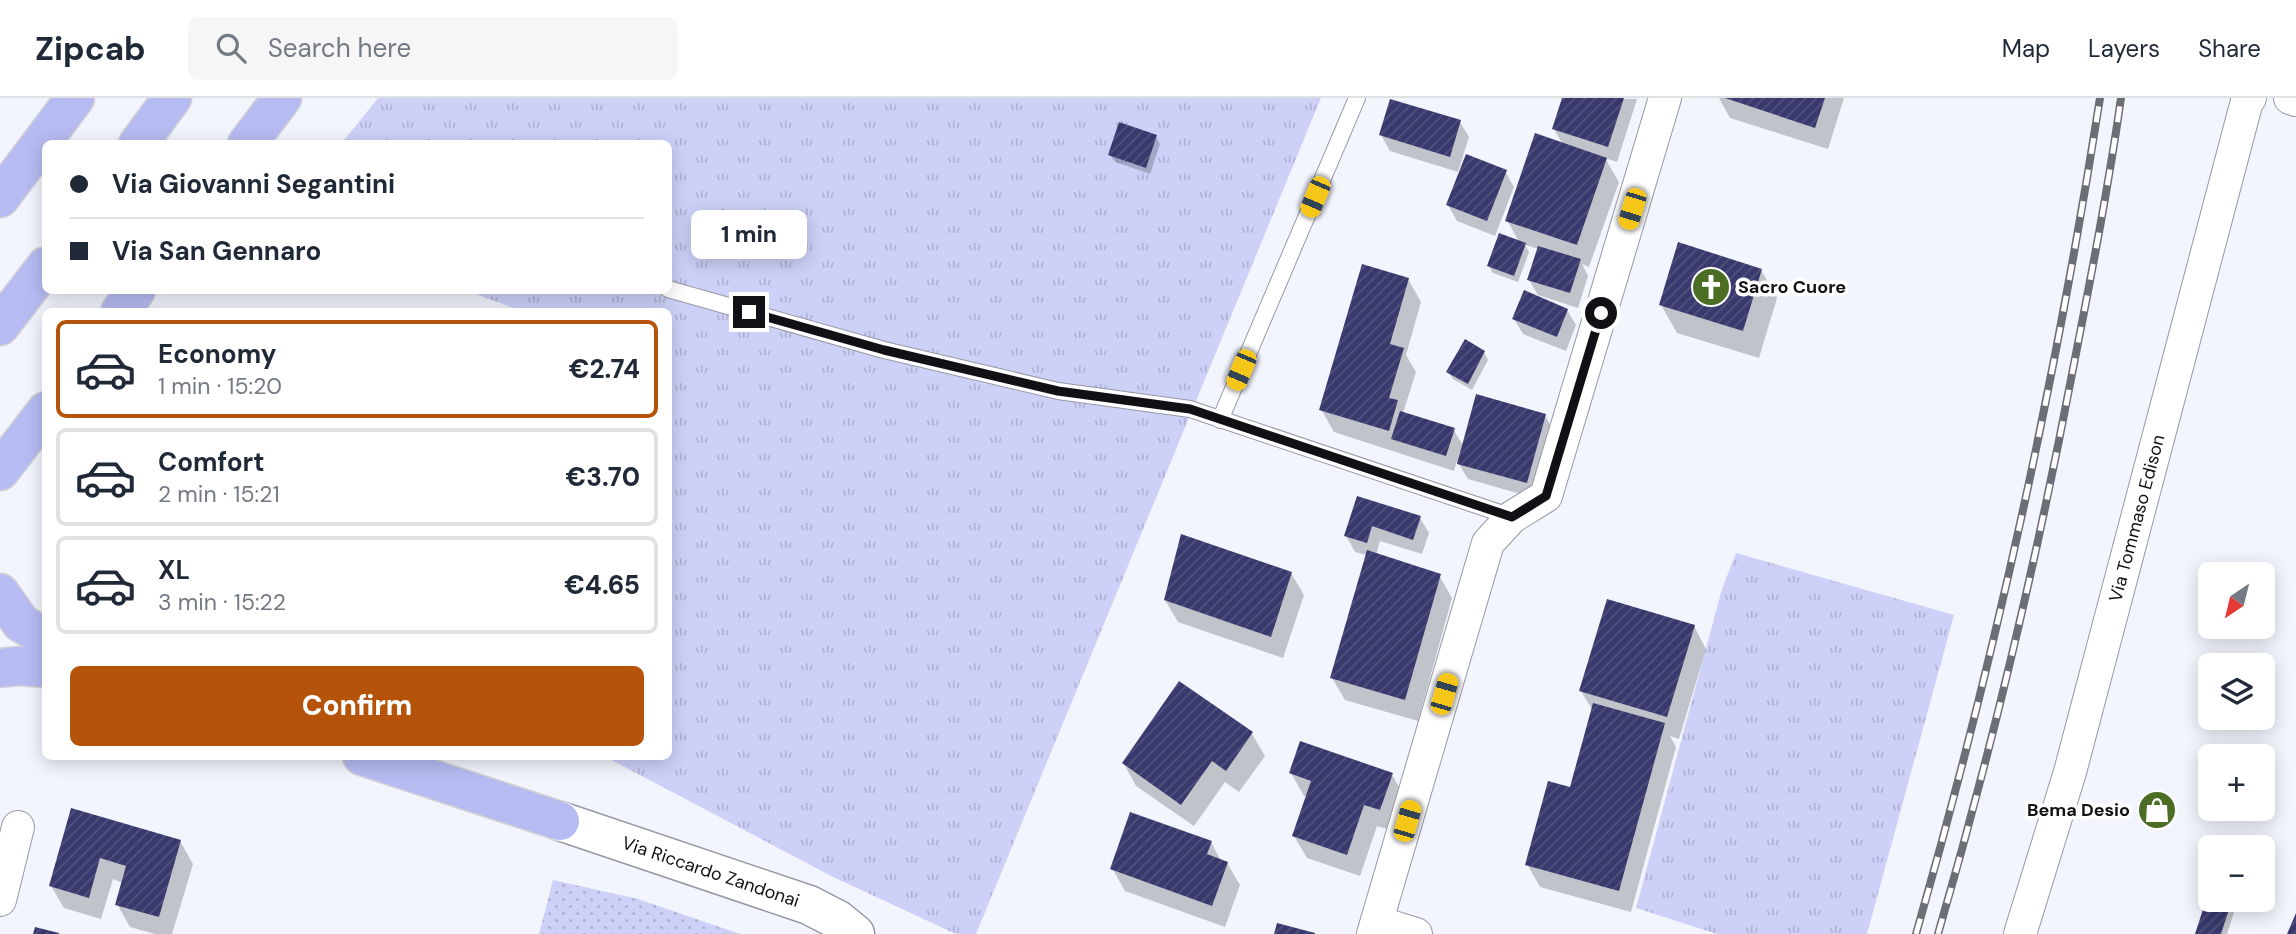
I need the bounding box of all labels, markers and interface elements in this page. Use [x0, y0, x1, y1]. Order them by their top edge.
search box [188, 17, 678, 80]
text: Zipcab [35, 27, 146, 70]
icon: search [212, 29, 250, 67]
text: Search here [268, 31, 411, 65]
text: Map [2002, 33, 2050, 64]
text: Layers [2088, 33, 2160, 64]
text: Share [2198, 33, 2261, 64]
text: Via Giovanni Segantini [112, 167, 395, 201]
car [1298, 174, 1333, 220]
car [1616, 186, 1649, 232]
callout: 1 min [691, 211, 807, 260]
text: 1 min [721, 219, 777, 249]
text: Via San Gennaro [112, 234, 321, 268]
church icon: Sacro Cuore [1690, 266, 1732, 308]
place label: Sacro Cuore [1738, 275, 1846, 299]
route end [733, 296, 765, 328]
route start [1585, 297, 1617, 329]
text: Economy [158, 337, 276, 371]
icon: car [74, 338, 137, 401]
car [1224, 347, 1259, 393]
text: €2.74 [569, 352, 640, 386]
text: 1 min · 15:20 [158, 371, 282, 401]
street label: Via Tommaso Edison [2103, 432, 2171, 605]
text: Comfort [158, 445, 264, 479]
icon: car [74, 446, 137, 509]
text: €3.70 [566, 460, 640, 494]
text: 2 min · 15:21 [158, 479, 280, 509]
text: XL [158, 553, 190, 587]
icon: car [74, 554, 137, 617]
north arrow [2198, 562, 2275, 639]
map controls [2198, 562, 2275, 912]
text: €4.65 [564, 568, 640, 602]
text: 3 min · 15:22 [158, 587, 286, 617]
button: layers [2198, 653, 2275, 730]
button: Confirm [70, 666, 644, 746]
car [1429, 671, 1460, 717]
button: + [2198, 744, 2275, 821]
shop icon: Bema Desio [2136, 789, 2178, 831]
car [1392, 798, 1423, 844]
place label: Bema Desio [2027, 798, 2130, 822]
street label: Via Riccardo Zandonai [619, 831, 803, 913]
button: − [2198, 835, 2275, 912]

